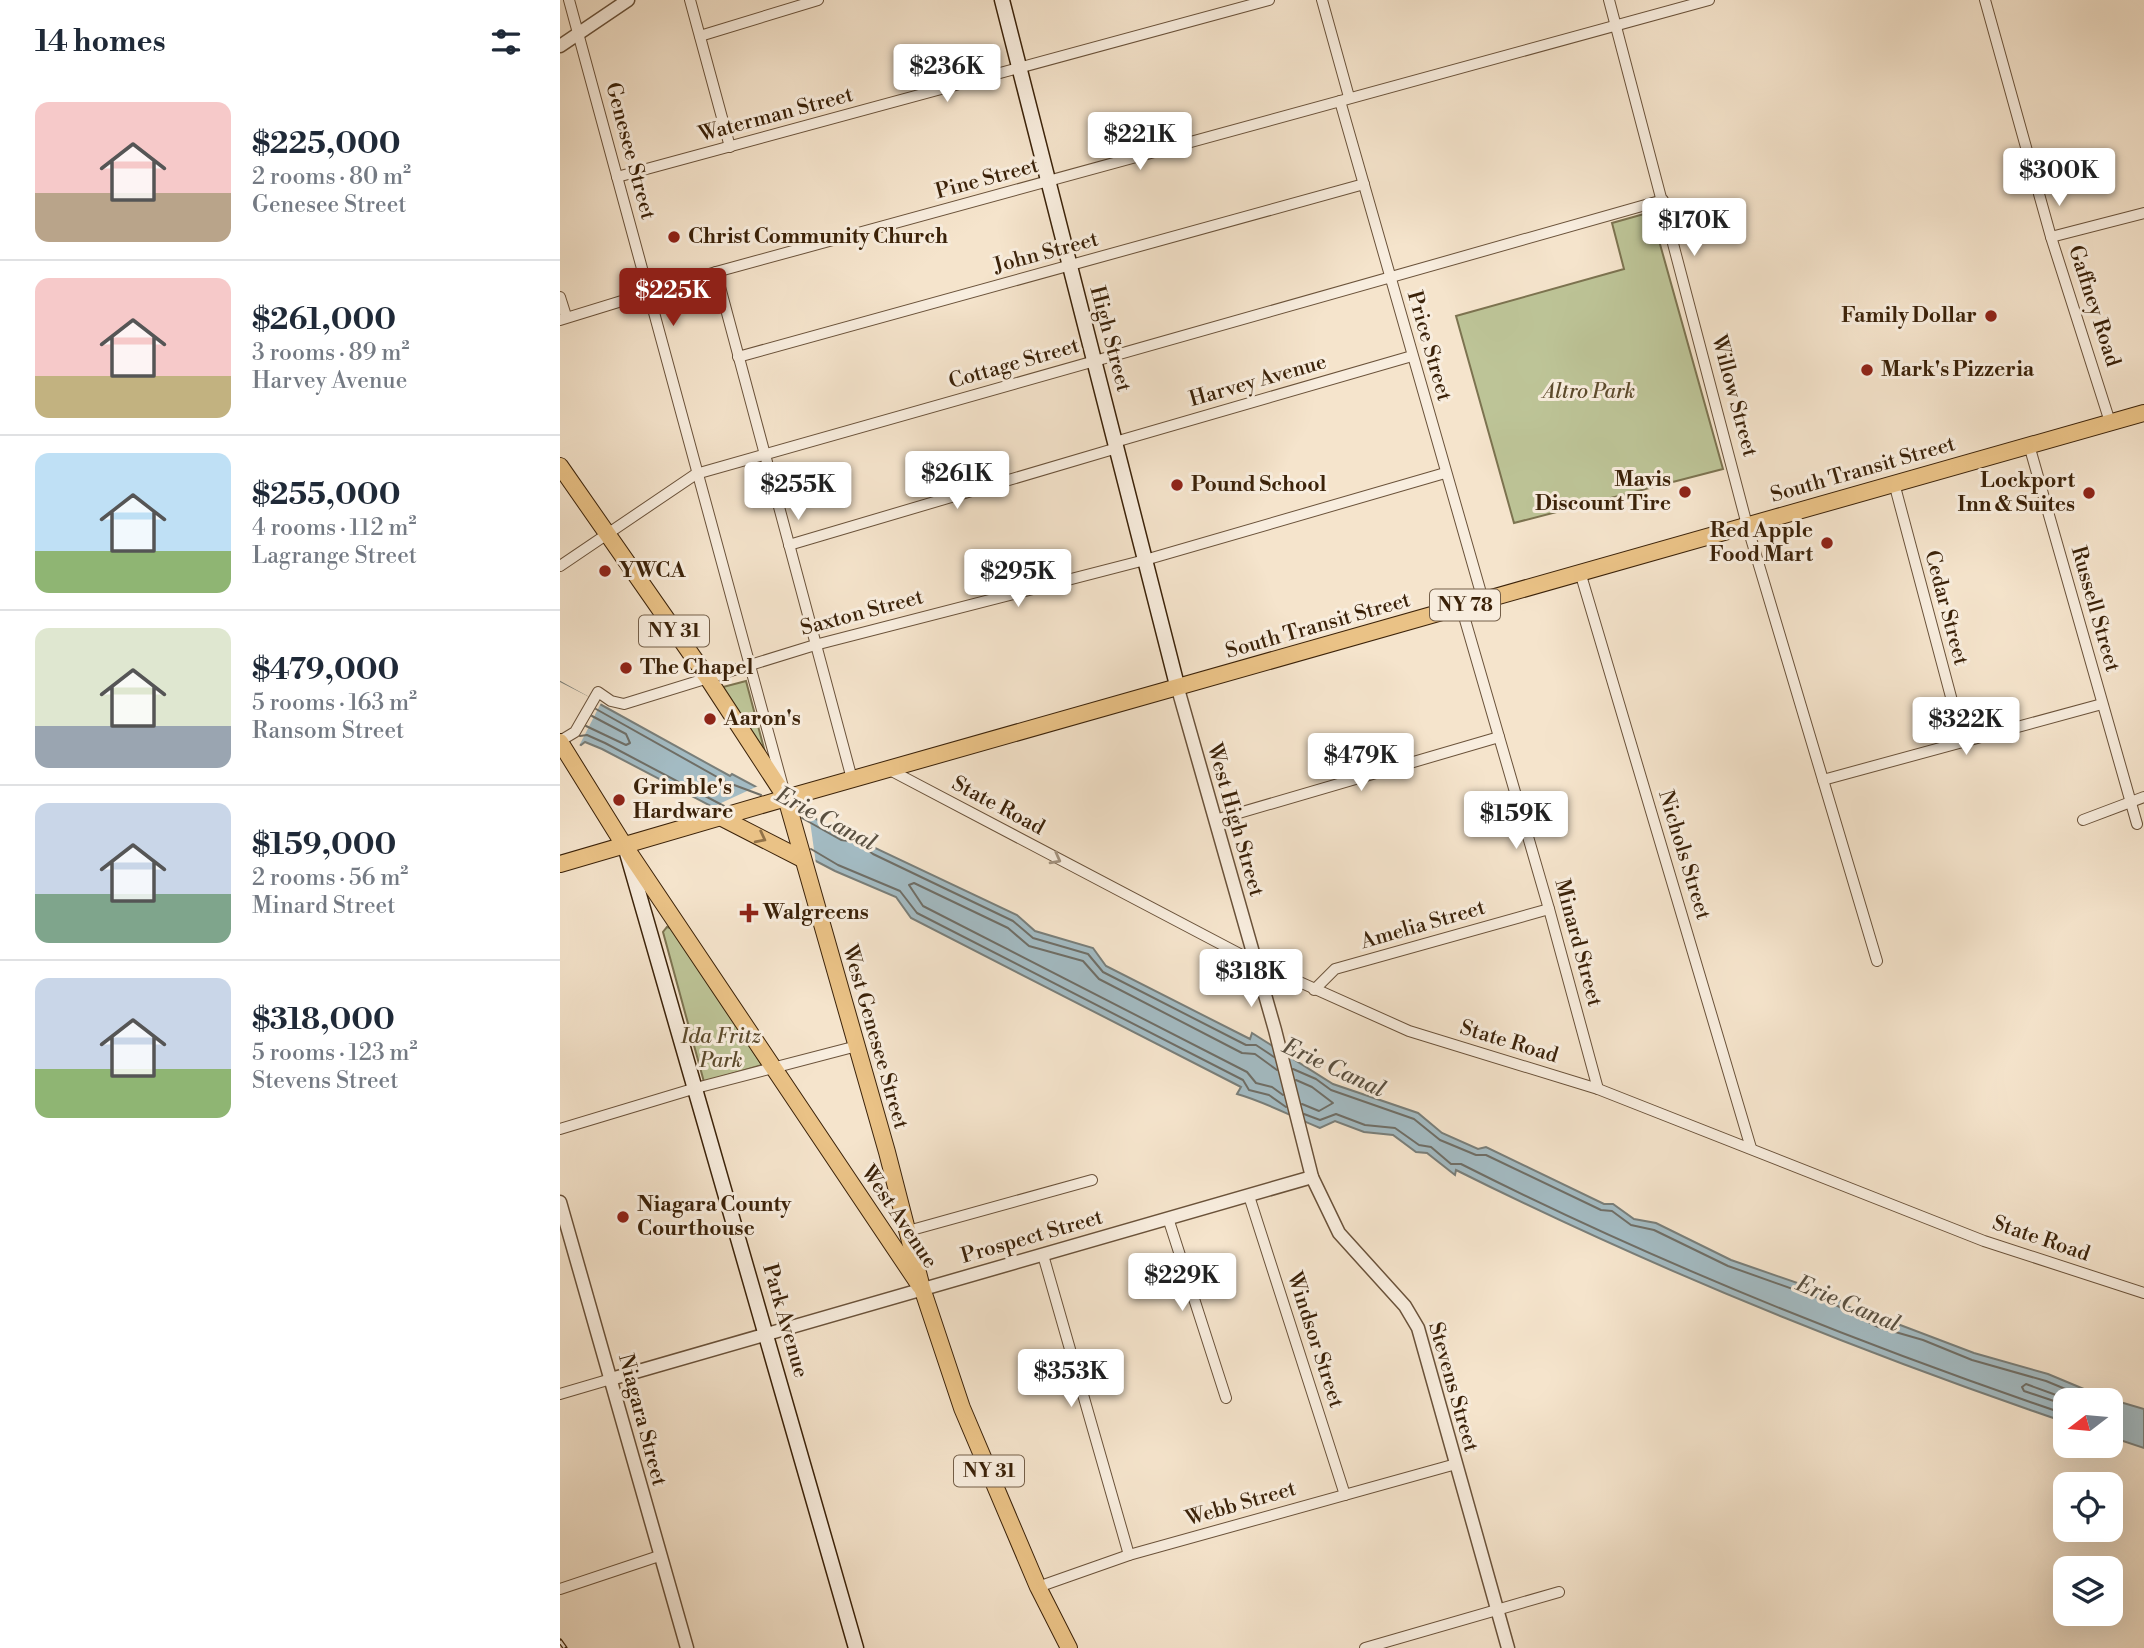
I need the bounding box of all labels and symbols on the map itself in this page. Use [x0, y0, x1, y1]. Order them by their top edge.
pin: $236K [898, 44, 996, 104]
street label: Genesee Street [599, 80, 661, 223]
street label: Waterman Street [695, 82, 857, 148]
pin: $221K [1091, 113, 1189, 172]
pin: $300K [2010, 148, 2108, 208]
street label: Pine Street [933, 153, 1042, 205]
pin: $170K [1645, 198, 1743, 258]
place label: Christ Community Church [688, 224, 948, 250]
street label: John Street [990, 226, 1102, 280]
marker: Christ Community Church [666, 229, 682, 245]
street label: Gaffney Road [2062, 242, 2126, 370]
pin: $225K [624, 268, 722, 328]
street label: High Street [1083, 283, 1137, 395]
street label: Price Street [1401, 288, 1457, 405]
place label: Family Dollar [1841, 303, 1977, 329]
marker: Family Dollar [1983, 308, 1999, 324]
street label: Willow Street [1705, 331, 1763, 460]
street label: Cottage Street [946, 333, 1083, 395]
street label: Harvey Avenue [1186, 349, 1330, 413]
place label: Mark's Pizzeria [1881, 357, 2035, 383]
marker: Mark's Pizzeria [1859, 362, 1875, 378]
park label: Altro Park [1541, 379, 1635, 405]
street label: South Transit Street [1768, 431, 1959, 509]
pin: $261K [908, 452, 1006, 511]
pin: $255K [749, 462, 847, 522]
place label: Mavis Discount Tire [1535, 467, 1671, 517]
place label: Lockport Inn & Suites [1958, 468, 2076, 518]
place label: Pound School [1191, 472, 1327, 498]
marker: Pound School [1169, 477, 1185, 493]
marker: Mavis Discount Tire [1677, 484, 1693, 500]
marker: Lockport Inn & Suites [2081, 485, 2097, 501]
place label: Red Apple Food Mart [1709, 518, 1814, 568]
marker: Red Apple Food Mart [1819, 535, 1835, 551]
street label: Russell Street [2065, 543, 2125, 675]
street label: Cedar Street [1918, 548, 1974, 669]
pin: $295K [969, 550, 1067, 609]
place label: YWCA [619, 558, 687, 584]
marker: YWCA [597, 563, 613, 579]
street label: Saxton Street [798, 584, 927, 642]
street label: South Transit Street [1223, 587, 1414, 665]
road number: NY 78 [1430, 590, 1500, 620]
road number: NY 31 [639, 616, 709, 646]
place label: The Chapel [640, 655, 753, 681]
marker: The Chapel [618, 660, 634, 676]
pin: $322K [1917, 698, 2015, 757]
place label: Aaron's [723, 706, 801, 732]
marker: Aaron's [702, 711, 718, 727]
pin: $479K [1312, 734, 1410, 793]
street label: West High Street [1200, 740, 1269, 900]
street label: State Road [947, 771, 1049, 841]
place label: Grimble's Hardware [633, 775, 733, 825]
water label: Erie Canal [770, 780, 881, 857]
street label: Nichols Street [1652, 787, 1716, 923]
marker: Grimble's Hardware [611, 792, 627, 808]
pin: $159K [1467, 792, 1565, 851]
one-way arrow [754, 830, 766, 843]
one-way arrow [1049, 850, 1061, 864]
street label: Minard Street [1549, 876, 1608, 1010]
street label: Amelia Street [1357, 895, 1489, 955]
place label: Walgreens [762, 900, 869, 926]
marker: Walgreens [741, 905, 757, 921]
street label: West Genesee Street [836, 941, 914, 1133]
pin: $318K [1202, 950, 1300, 1009]
street label: State Road [1457, 1015, 1561, 1069]
park label: Ida Fritz Park [680, 1024, 761, 1074]
water label: Erie Canal [1277, 1032, 1390, 1104]
street label: West Avenue [854, 1160, 943, 1273]
place label: Niagara County Courthouse [637, 1192, 792, 1242]
street label: Prospect Street [958, 1204, 1106, 1270]
marker: Niagara County Courthouse [615, 1209, 631, 1225]
street label: State Road [1989, 1210, 2093, 1268]
pin: $229K [1133, 1254, 1231, 1313]
street label: Park Avenue [756, 1261, 814, 1381]
street label: Windsor Street [1281, 1268, 1349, 1412]
water label: Erie Canal [1791, 1269, 1904, 1339]
street label: Stevens Street [1422, 1319, 1484, 1455]
pin: $353K [1022, 1350, 1120, 1409]
street label: Niagara Street [612, 1351, 672, 1489]
north arrow [2053, 1388, 2123, 1458]
road number: NY 31 [954, 1456, 1024, 1486]
street label: Webb Street [1182, 1476, 1300, 1532]

